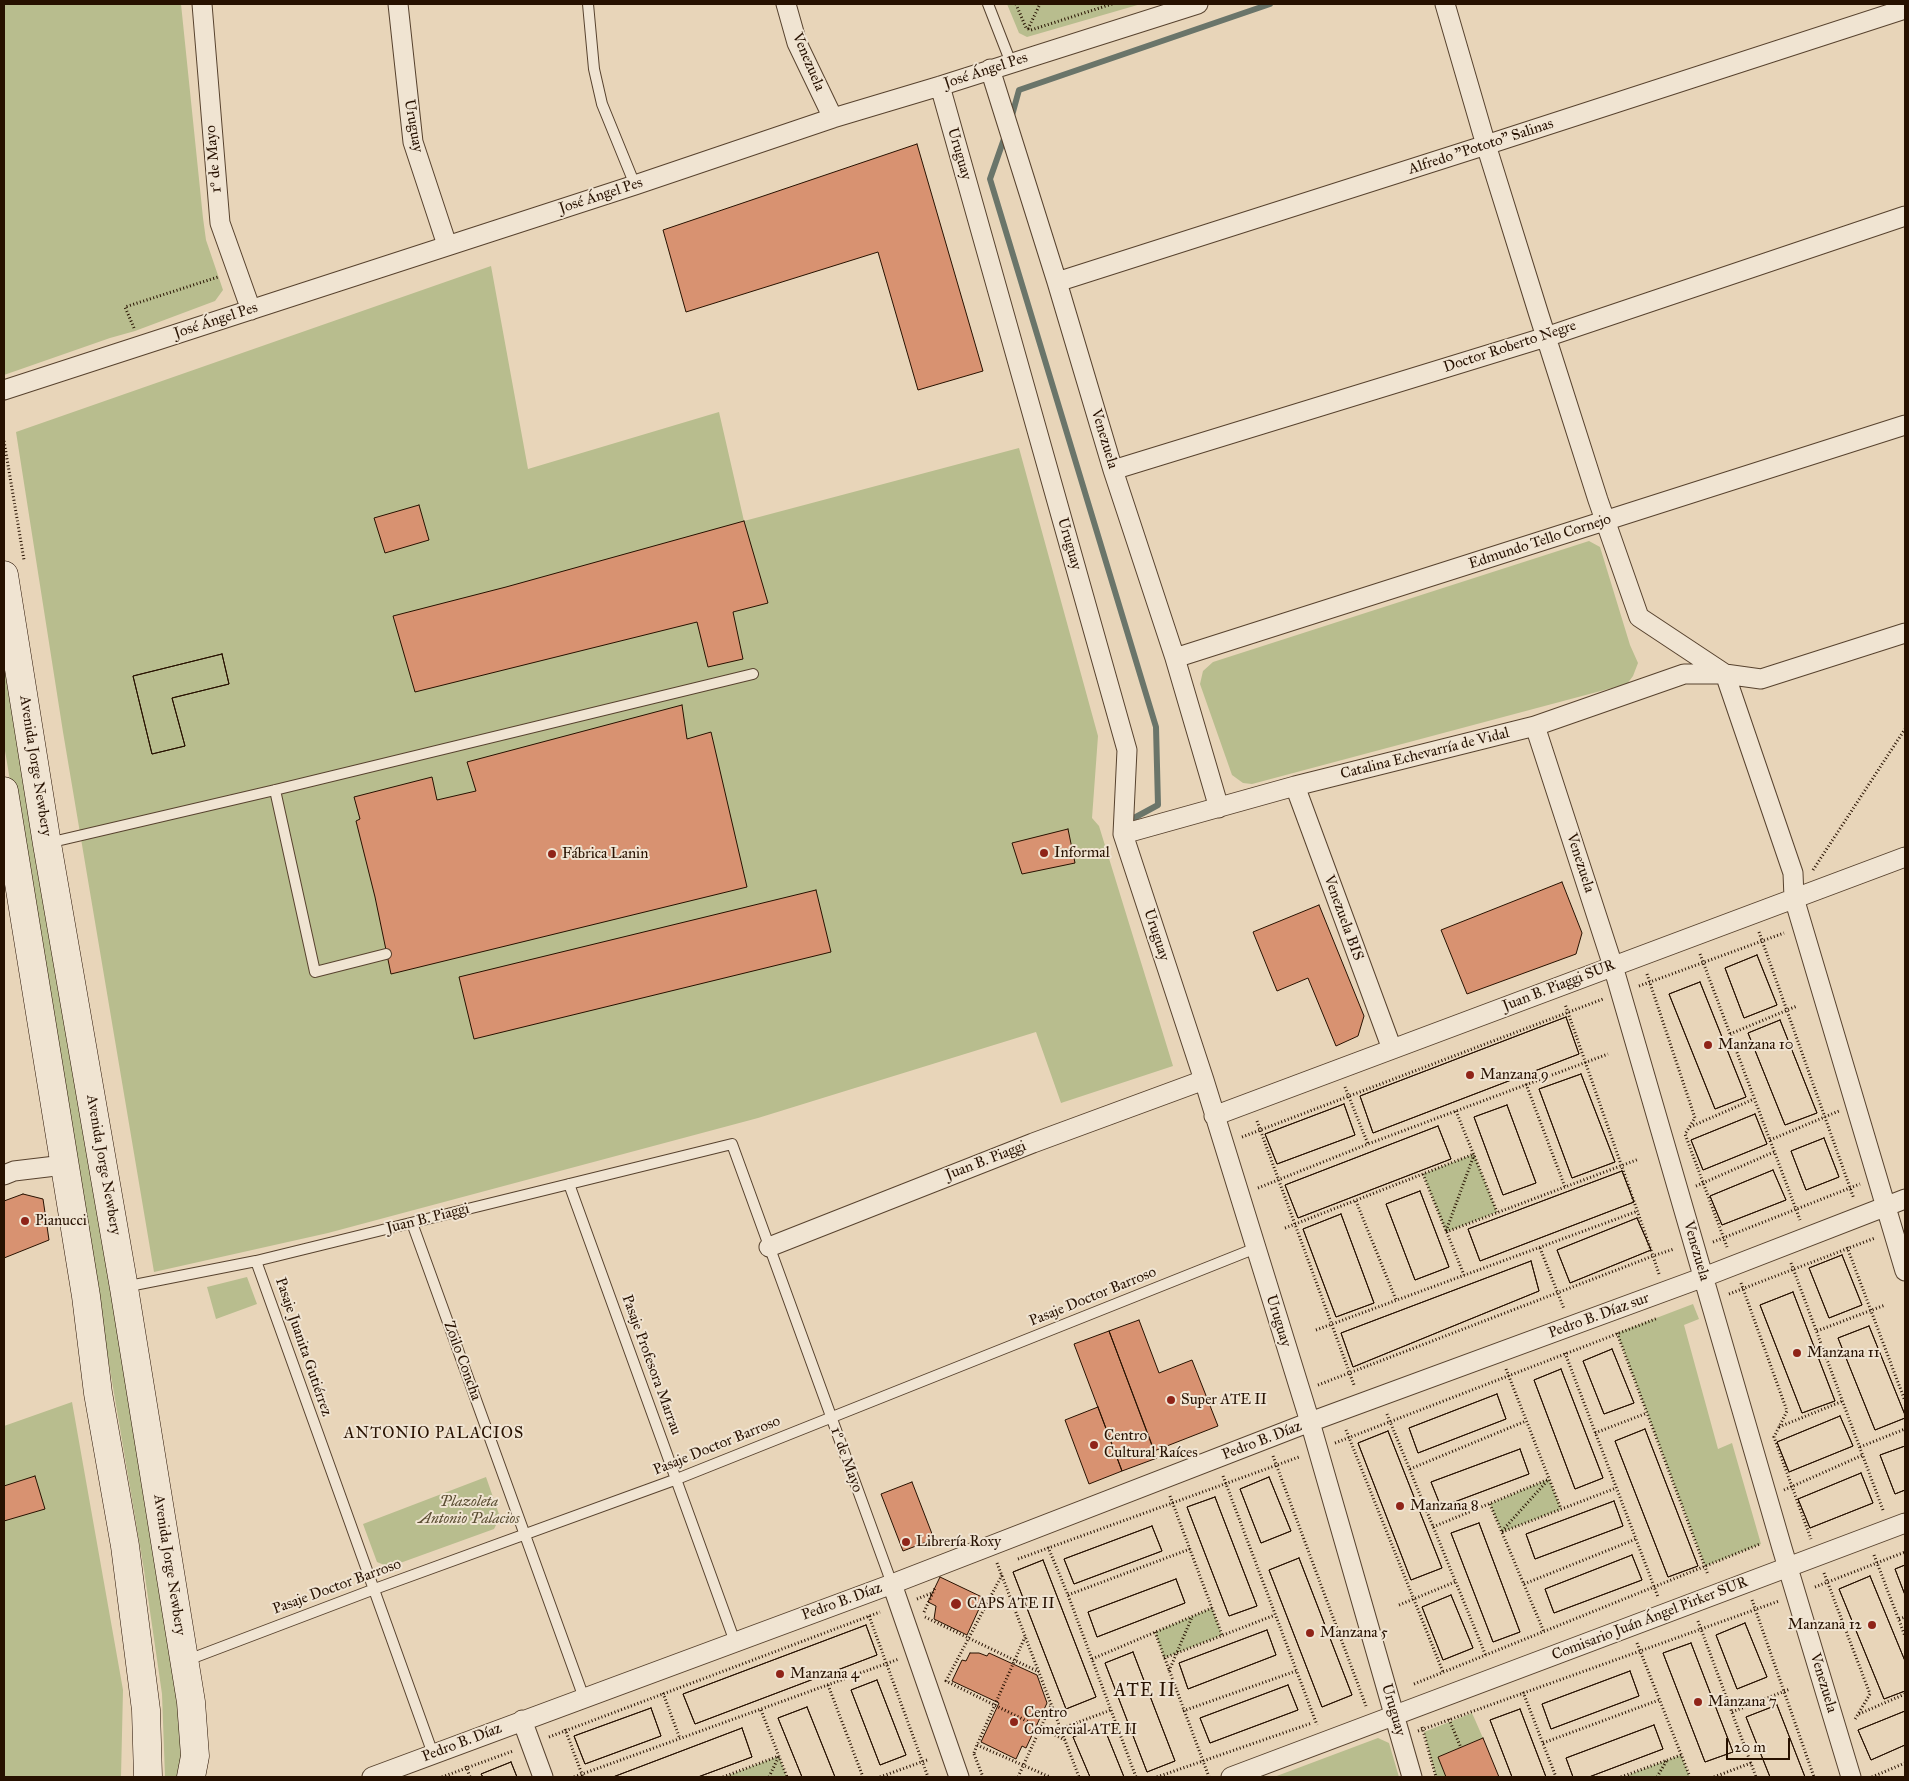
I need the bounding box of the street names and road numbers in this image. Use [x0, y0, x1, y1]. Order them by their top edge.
street label: Venezuela [788, 30, 828, 94]
street label: José Ángel Pes [942, 49, 1030, 93]
street label: Uruguay [399, 98, 427, 154]
street label: Alfredo "Pototo" Salinas [1406, 115, 1556, 179]
street label: 1º de Mayo [202, 124, 226, 194]
street label: Uruguay [943, 126, 975, 182]
street label: José Ángel Pes [557, 174, 645, 218]
street label: José Ángel Pes [172, 299, 260, 343]
street label: Doctor Roberto Negre [1441, 317, 1579, 377]
street label: Venezuela [1086, 407, 1122, 471]
street label: Edmundo Tello Cornejo [1466, 510, 1614, 574]
street label: Uruguay [1053, 516, 1085, 572]
street label: Avenida Jorge Newbery [15, 694, 55, 838]
street label: Catalina Echevarría de Vidal [1339, 724, 1511, 784]
street label: Venezuela [1562, 831, 1598, 895]
street label: Venezuela BIS [1319, 873, 1367, 963]
street label: Uruguay [1139, 907, 1173, 963]
street label: Juan B. Piaggi SUR [1500, 956, 1618, 1016]
street label: Avenida Jorge Newbery [82, 1093, 124, 1237]
street label: Juan B. Piaggi [943, 1137, 1029, 1185]
street label: Juan B. Piaggi [385, 1200, 471, 1238]
street label: Venezuela [1679, 1219, 1713, 1283]
street label: Pasaje Doctor Barroso [1027, 1263, 1159, 1331]
street label: Pasaje Juanita Gutiérrez [271, 1275, 335, 1419]
street label: Pedro B. Díaz sur [1546, 1289, 1652, 1343]
street label: Pasaje Profesora Marrau [617, 1292, 685, 1438]
street label: Uruguay [1262, 1293, 1294, 1349]
street label: Zoilo Concha [439, 1319, 485, 1403]
street label: Pasaje Doctor Barroso [651, 1412, 783, 1480]
street label: Pedro B. Díaz [1220, 1418, 1304, 1464]
street label: 1º de Mayo [826, 1425, 866, 1495]
street label: Avenida Jorge Newbery [149, 1493, 189, 1637]
street label: Pasaje Doctor Barroso [270, 1555, 404, 1619]
street label: Comisario Juán Ángel Pirker SUR [1550, 1573, 1750, 1665]
street label: Pedro B. Díaz [800, 1579, 884, 1625]
street label: Venezuela [1805, 1651, 1841, 1715]
street label: Uruguay [1377, 1682, 1409, 1738]
street label: Pedro B. Díaz [420, 1720, 504, 1766]

